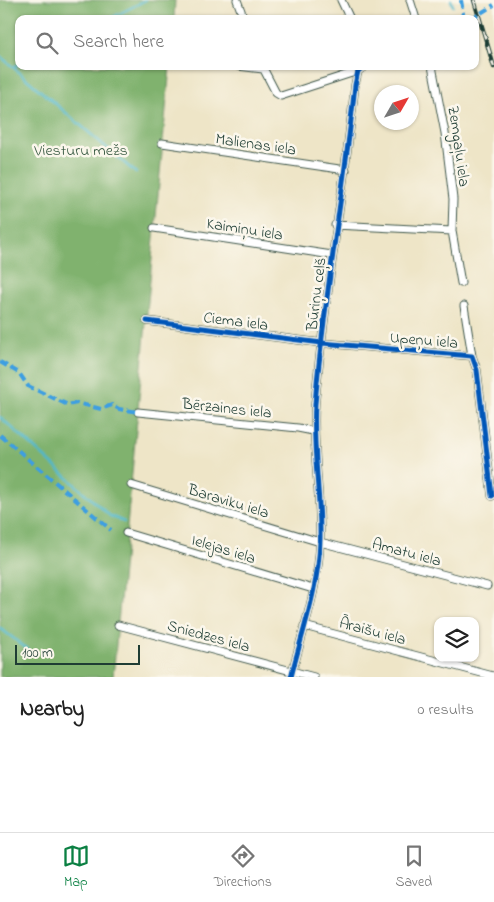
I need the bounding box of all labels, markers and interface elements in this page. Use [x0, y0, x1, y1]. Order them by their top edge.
search box [15, 15, 479, 70]
icon: search [33, 29, 61, 57]
text: Search here [73, 29, 164, 56]
north arrow [374, 85, 419, 130]
street label: Zemgaļu iela [440, 104, 476, 188]
street label: Malienas iela [214, 127, 298, 163]
park label: Viesturu mežs [33, 139, 128, 163]
street label: Kaimiņu iela [205, 212, 285, 248]
street label: Būriņu ceļš [300, 256, 333, 333]
street label: Ciema iela [202, 306, 270, 338]
street label: Upeņu iela [389, 326, 459, 356]
street label: Bērzaines iela [180, 392, 273, 426]
street label: Baraviku iela [184, 478, 272, 526]
street label: Ielejas iela [188, 529, 259, 571]
street label: Amatu iela [369, 532, 444, 574]
street label: Āraišu iela [336, 612, 408, 652]
street label: Sniedzes iela [165, 614, 252, 659]
map controls [434, 617, 479, 662]
button: layers [434, 617, 479, 662]
scale bar [15, 642, 140, 665]
text: 100 m [22, 643, 53, 664]
text: Nearby [20, 695, 84, 725]
text: 0 results [418, 698, 474, 722]
tab: Map [62, 842, 90, 893]
tab: Directions [214, 842, 272, 893]
tab: Saved [396, 842, 432, 893]

